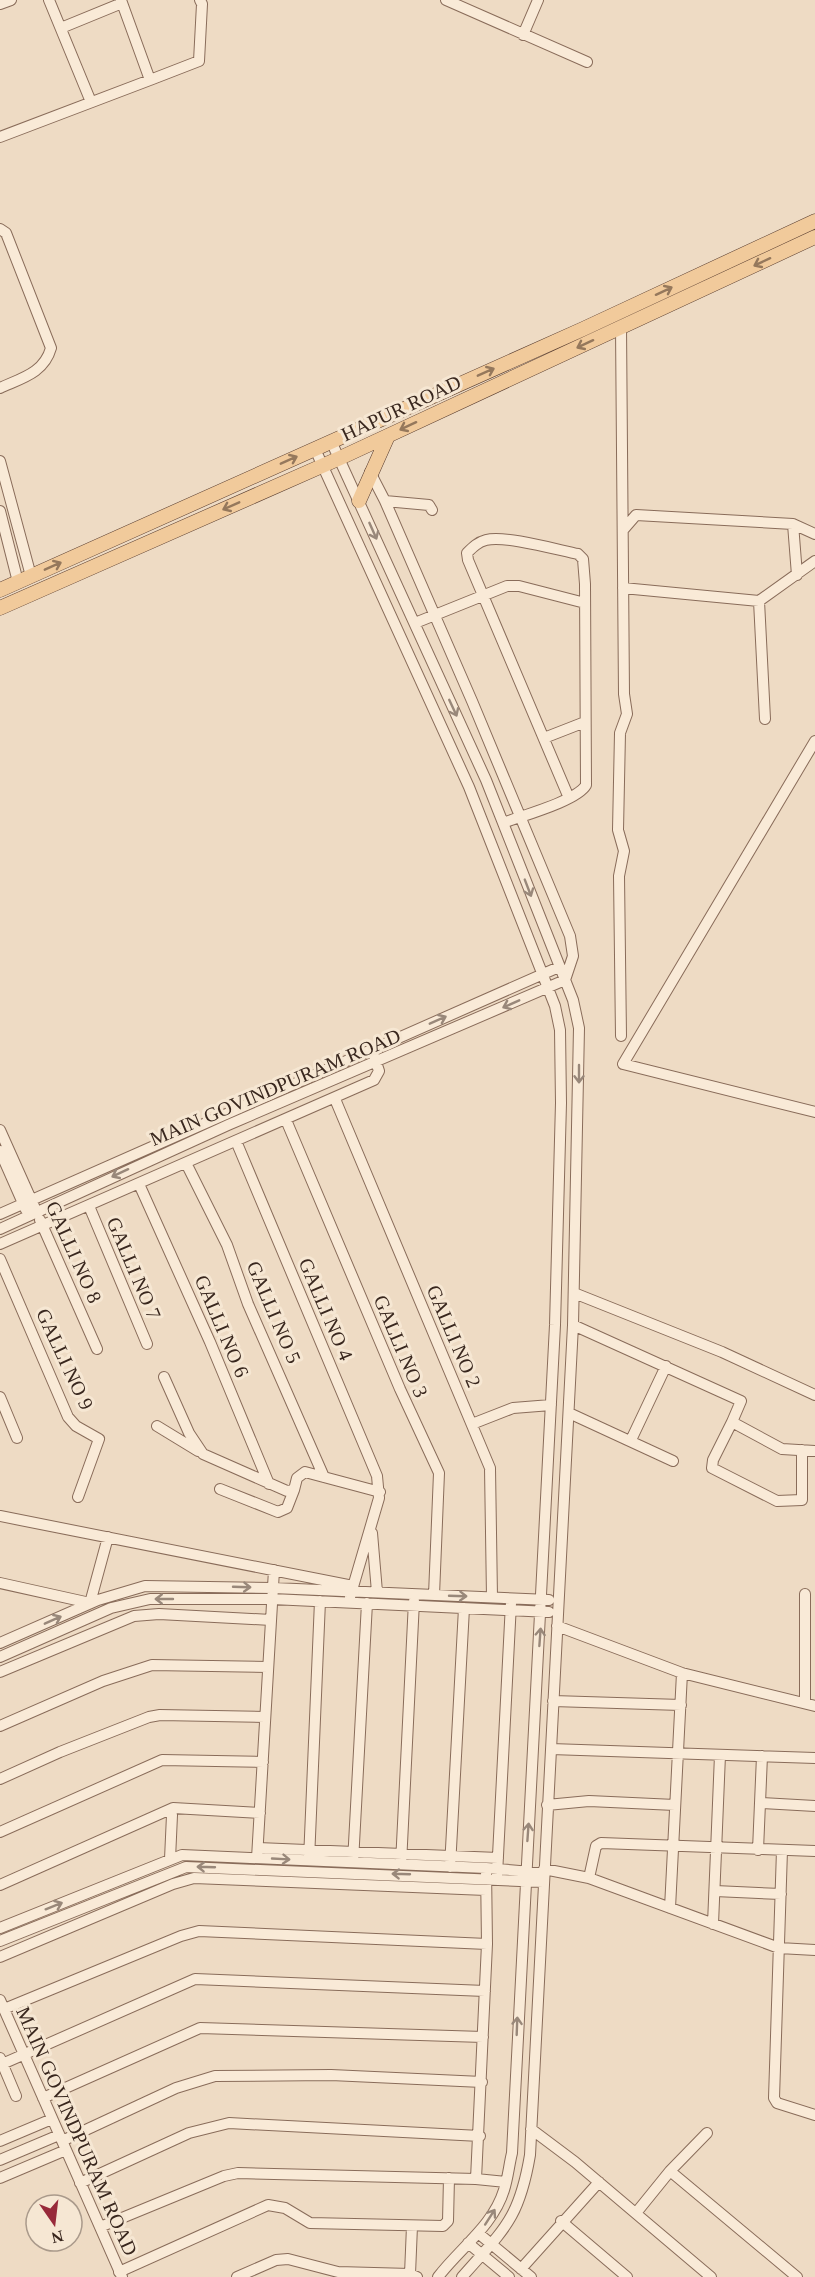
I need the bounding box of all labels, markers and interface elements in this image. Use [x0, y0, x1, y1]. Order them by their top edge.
one-way arrow [753, 256, 771, 268]
one-way arrow [654, 285, 672, 297]
one-way arrow [577, 339, 595, 350]
one-way arrow [476, 366, 495, 377]
street label: HAPUR ROAD [338, 371, 464, 445]
one-way arrow [400, 421, 418, 433]
one-way arrow [279, 454, 297, 466]
one-way arrow [222, 501, 240, 513]
one-way arrow [368, 521, 379, 539]
one-way arrow [44, 559, 62, 571]
one-way arrow [448, 699, 460, 717]
one-way arrow [524, 878, 535, 897]
one-way arrow [502, 999, 521, 1010]
one-way arrow [428, 1014, 446, 1025]
street label: MAIN GOVINDPURAM ROAD [146, 1024, 404, 1150]
one-way arrow [573, 1063, 585, 1083]
one-way arrow [112, 1168, 130, 1180]
street label: GALLI NO 8 [42, 1198, 106, 1306]
street label: GALLI NO 7 [103, 1214, 165, 1322]
street label: GALLI NO 4 [295, 1255, 357, 1363]
street label: GALLI NO 5 [243, 1258, 305, 1366]
street label: GALLI NO 6 [191, 1272, 253, 1380]
street label: GALLI NO 2 [423, 1282, 485, 1390]
street label: GALLI NO 3 [370, 1292, 432, 1400]
street label: GALLI NO 9 [32, 1305, 98, 1413]
one-way arrow [231, 1581, 251, 1593]
one-way arrow [447, 1590, 467, 1601]
one-way arrow [154, 1593, 174, 1604]
one-way arrow [44, 1613, 62, 1625]
one-way arrow [535, 1628, 546, 1648]
one-way arrow [522, 1822, 533, 1842]
one-way arrow [271, 1854, 291, 1865]
one-way arrow [196, 1861, 216, 1872]
one-way arrow [391, 1869, 411, 1880]
one-way arrow [44, 1900, 63, 1911]
street label: MAIN GOVINDPURAM ROAD [11, 2003, 143, 2259]
one-way arrow [511, 2017, 522, 2037]
north arrow [24, 2193, 84, 2253]
one-way arrow [484, 2209, 496, 2226]

